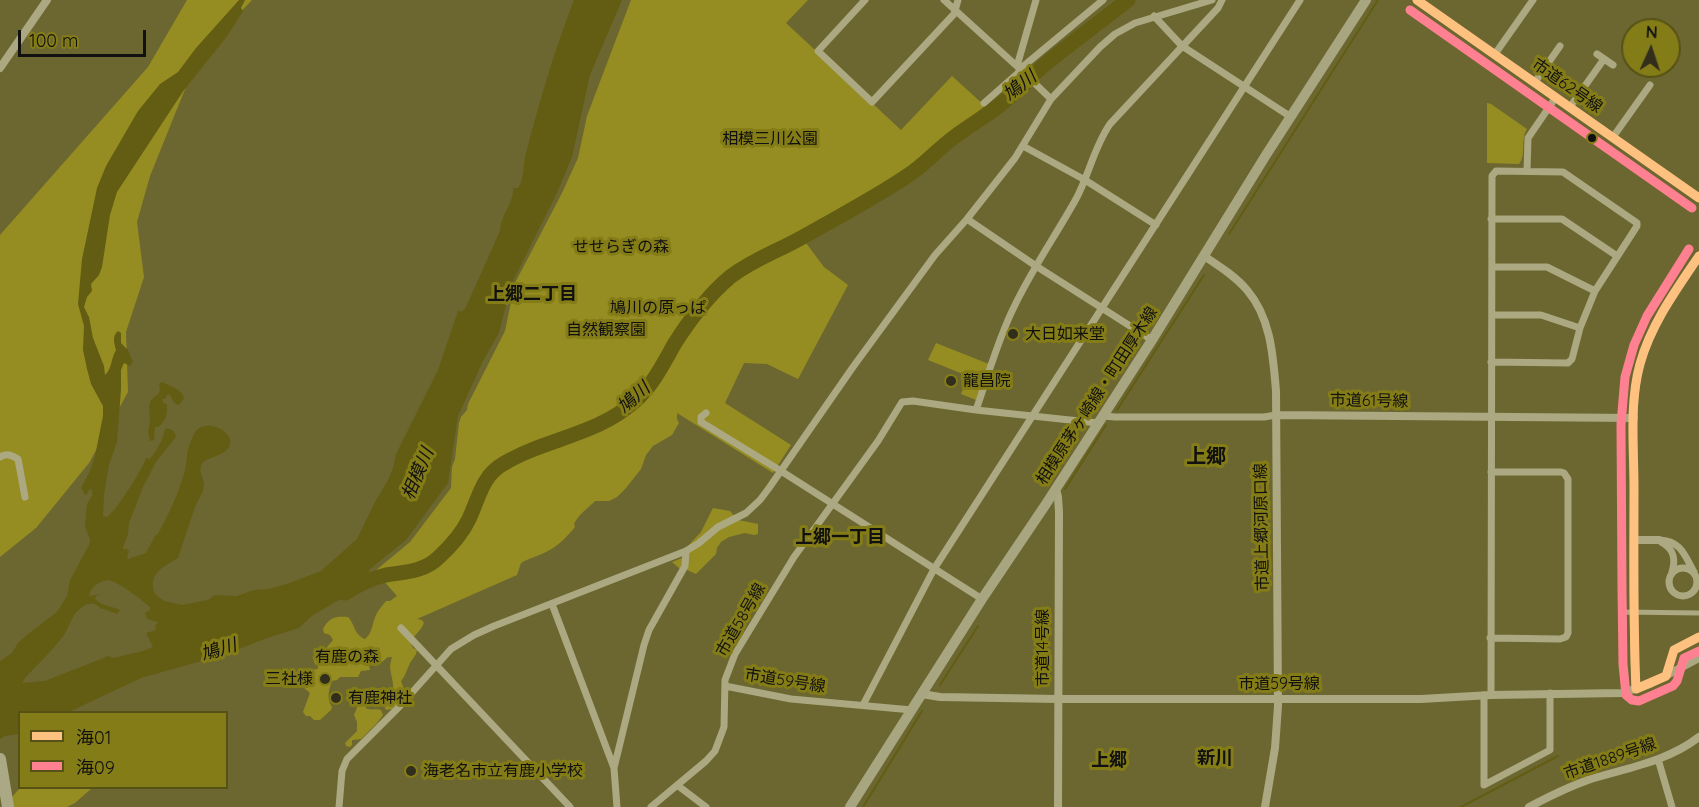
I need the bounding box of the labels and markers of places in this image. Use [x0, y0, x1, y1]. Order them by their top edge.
unlabelled marker [1586, 132, 1598, 144]
place label: 大日如来堂 [1025, 324, 1105, 344]
marker: 大日如来堂 [1006, 327, 1020, 341]
place label: 龍昌院 [963, 371, 1011, 391]
marker: 龍昌院 [944, 374, 958, 388]
place label: 三社様 [265, 669, 313, 689]
marker: 三社様 [318, 672, 332, 686]
place label: 有鹿神社 [348, 688, 412, 708]
marker: 有鹿神社 [329, 691, 343, 705]
place label: 海老名市立有鹿小学校 [423, 761, 583, 781]
marker: 海老名市立有鹿小学校 [404, 764, 418, 778]

